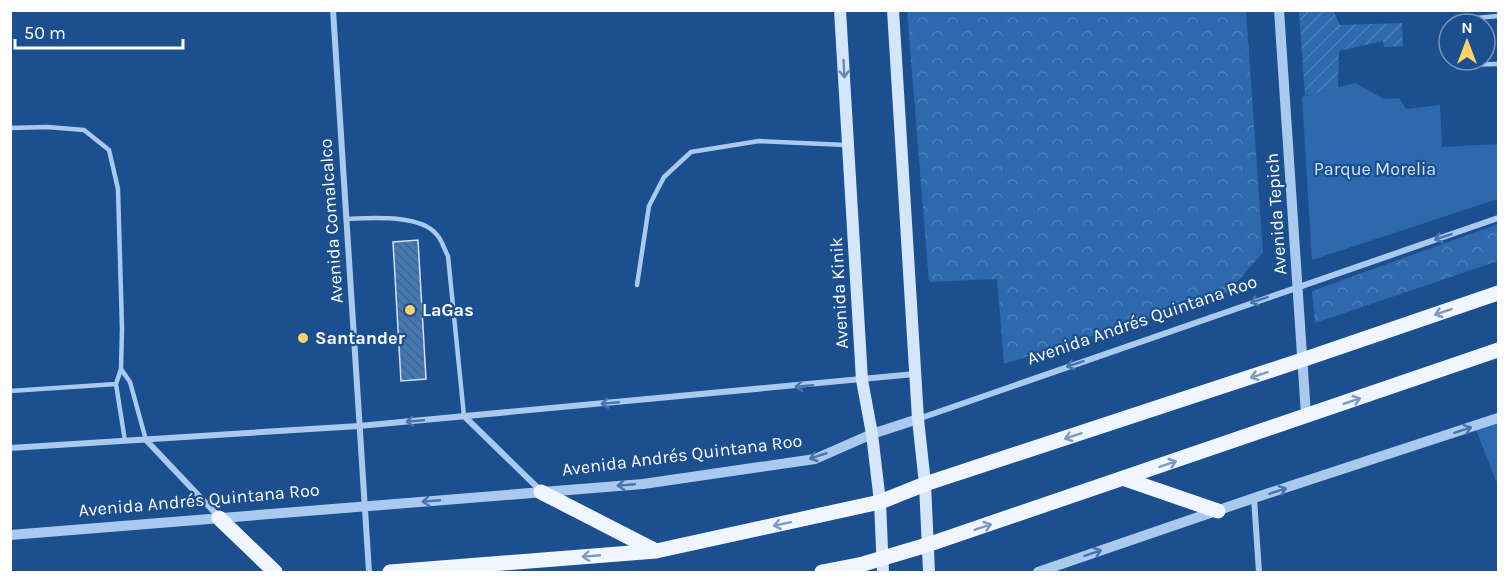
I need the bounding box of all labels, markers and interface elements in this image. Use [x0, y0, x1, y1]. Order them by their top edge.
scale bar [15, 12, 183, 50]
north arrow [1437, 12, 1497, 72]
text: N [1461, 18, 1473, 37]
text: 50 m [24, 22, 66, 44]
one-way arrow [838, 58, 849, 78]
street label: Avenida Comalcalco [314, 138, 348, 304]
street label: Avenida Tepich [1261, 152, 1291, 276]
park label: Parque Morelia [1314, 158, 1436, 180]
one-way arrow [1434, 232, 1453, 243]
street label: Avenida Kinik [825, 237, 853, 349]
street label: Avenida Andrés Quintana Roo [1024, 270, 1260, 370]
one-way arrow [1250, 296, 1269, 307]
place label: LaGas [422, 299, 474, 321]
marker: LaGas [403, 303, 417, 317]
one-way arrow [1434, 307, 1453, 318]
place label: Santander [315, 327, 405, 349]
marker: Santander [296, 331, 310, 345]
one-way arrow [1066, 360, 1085, 371]
one-way arrow [1250, 370, 1269, 381]
one-way arrow [794, 381, 814, 392]
one-way arrow [1342, 394, 1361, 405]
one-way arrow [600, 398, 620, 409]
one-way arrow [406, 416, 426, 427]
one-way arrow [1453, 424, 1472, 435]
street label: Avenida Andrés Quintana Roo [561, 429, 803, 481]
one-way arrow [1064, 431, 1083, 442]
one-way arrow [809, 452, 828, 463]
one-way arrow [1158, 458, 1177, 469]
street label: Avenida Andrés Quintana Roo [78, 478, 320, 522]
one-way arrow [616, 480, 636, 491]
one-way arrow [1268, 484, 1287, 495]
one-way arrow [422, 496, 442, 507]
one-way arrow [773, 519, 793, 530]
one-way arrow [973, 520, 992, 531]
one-way arrow [1083, 547, 1102, 558]
one-way arrow [581, 551, 601, 562]

